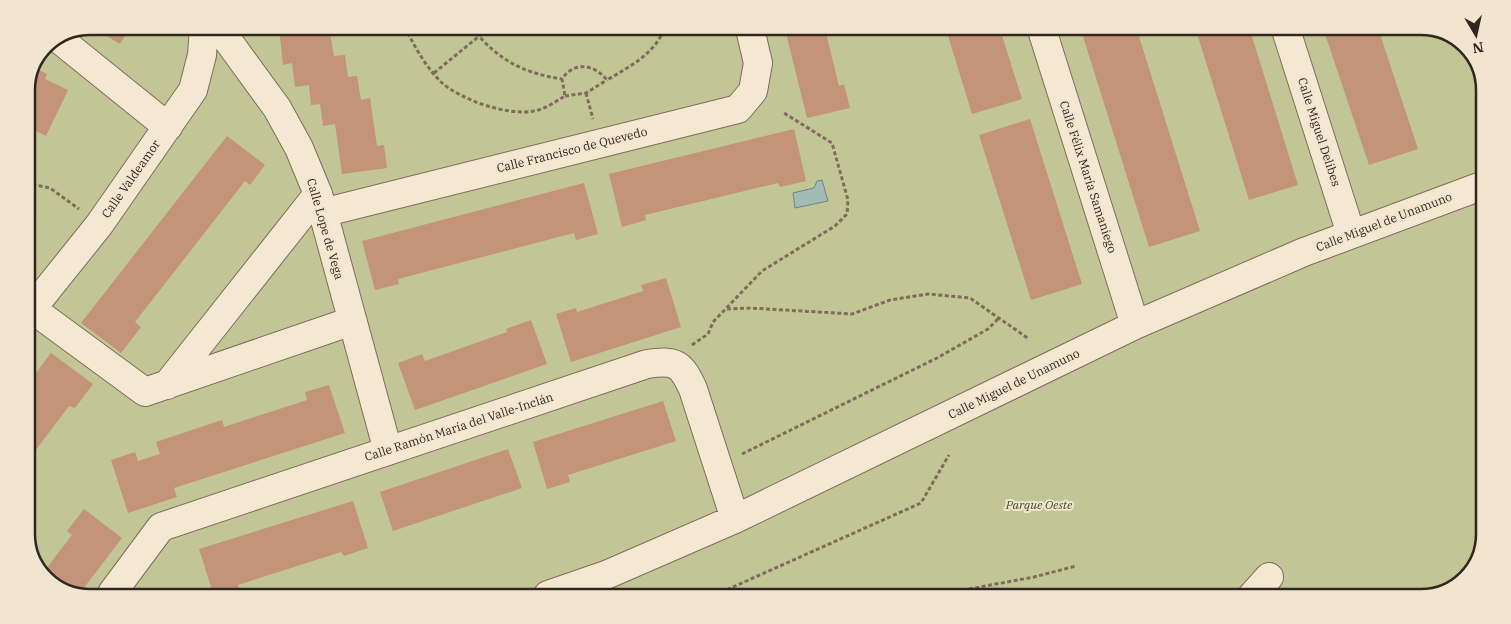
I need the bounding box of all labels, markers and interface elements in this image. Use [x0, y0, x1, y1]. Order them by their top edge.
north arrow [1451, 10, 1501, 60]
text: N [1471, 38, 1485, 58]
street label: Calle Miguel Delibes [1295, 76, 1344, 188]
street label: Calle Félix María Samaniego [1057, 99, 1120, 255]
street label: Calle Francisco de Quevedo [495, 123, 649, 176]
street label: Calle Valdeamor [98, 136, 163, 221]
street label: Calle Lope de Vega [304, 177, 347, 282]
street label: Calle Miguel de Unamuno [1314, 189, 1454, 254]
street label: Calle Miguel de Unamuno [946, 345, 1082, 422]
street label: Calle Ramón María del Valle-Inclán [363, 389, 555, 464]
park label: Parque Oeste [1005, 497, 1073, 512]

